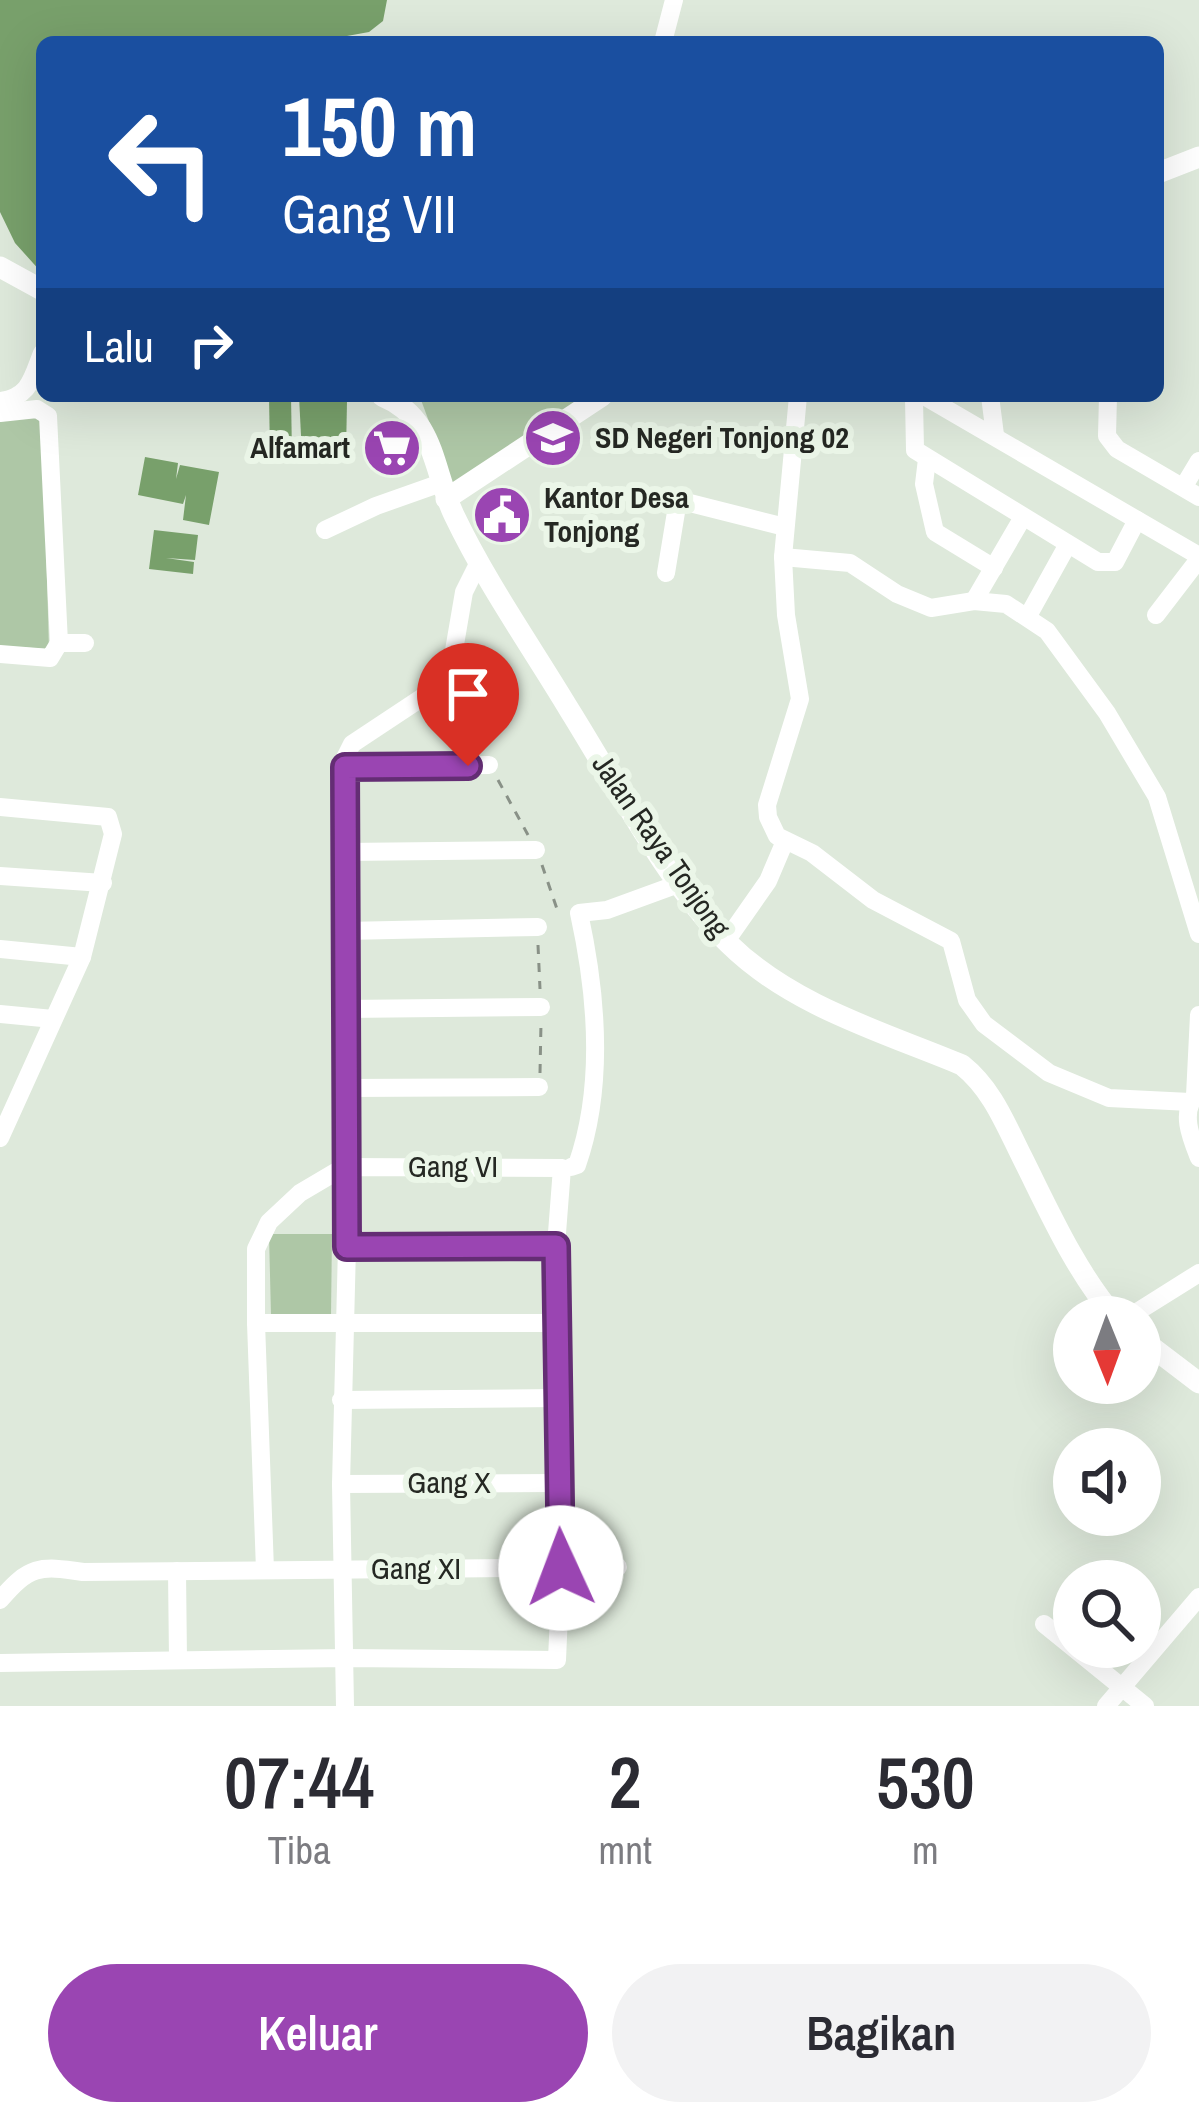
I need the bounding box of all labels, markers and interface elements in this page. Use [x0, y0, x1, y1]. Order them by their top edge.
text: 150 m [282, 69, 477, 182]
icon: left [84, 84, 240, 240]
text: Gang VII [282, 177, 457, 250]
icon: right [178, 312, 244, 378]
text: Lalu [84, 315, 154, 376]
school or university icon: SD Negeri Tonjong 02 [522, 407, 584, 469]
supermarket icon: Alfamart [361, 417, 423, 479]
place label: SD Negeri Tonjong 02 [595, 417, 849, 457]
place label: Alfamart [250, 427, 350, 467]
place label: Kantor Desa Tonjong [544, 477, 689, 551]
public building icon: Kantor Desa Tonjong [471, 484, 533, 546]
pin [417, 643, 519, 766]
icon: arrive [435, 661, 501, 727]
street label: Jalan Raya Tonjong [584, 746, 740, 945]
street label: Gang VI [408, 1146, 498, 1186]
north arrow [1053, 1296, 1161, 1404]
map controls [1053, 1296, 1161, 1668]
button: sound [1053, 1428, 1161, 1536]
street label: Gang X [407, 1462, 491, 1502]
position arrow [498, 1505, 624, 1631]
street label: Gang XI [371, 1548, 461, 1588]
button: search [1053, 1560, 1161, 1668]
text: 07:44 [224, 1733, 374, 1830]
text: 2 [609, 1733, 642, 1830]
text: 530 [876, 1733, 975, 1830]
text: Tiba [268, 1824, 331, 1876]
text: mnt [599, 1824, 652, 1876]
text: m [912, 1824, 939, 1876]
button: Keluar [48, 1964, 588, 2102]
button: Bagikan [612, 1964, 1151, 2102]

